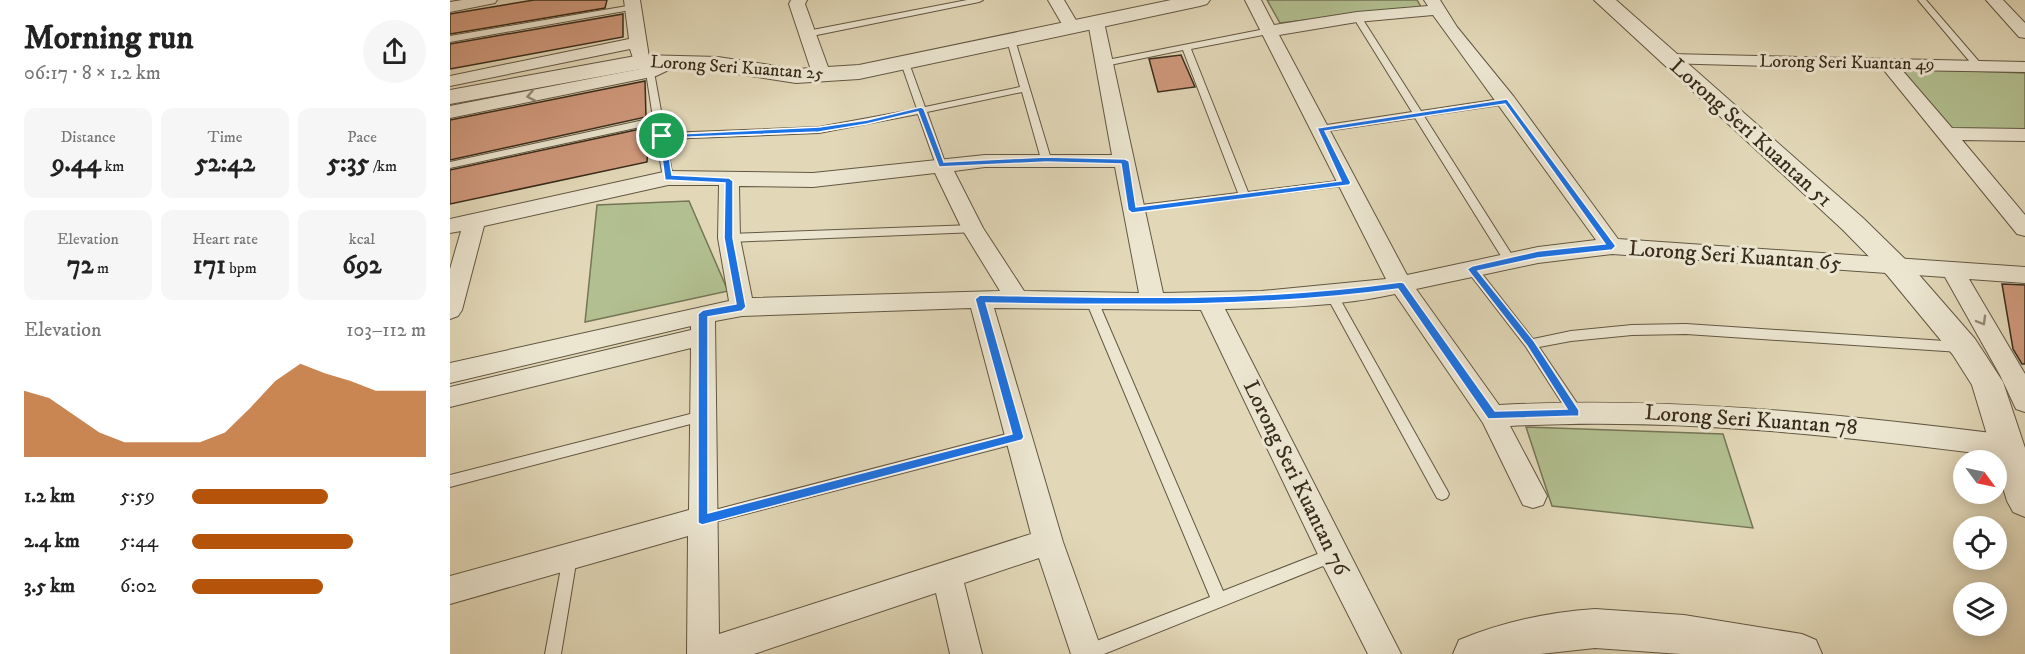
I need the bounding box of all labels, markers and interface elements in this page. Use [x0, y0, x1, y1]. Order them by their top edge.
text: Morning run [24, 18, 193, 59]
button: share [363, 20, 426, 83]
street label: Lorong Seri Kuantan 49 [1759, 50, 1935, 76]
street label: Lorong Seri Kuantan 25 [650, 51, 824, 85]
street label: Lorong Seri Kuantan 51 [1664, 53, 1838, 213]
text: 06:17 · 8 × 1.2 km [24, 61, 161, 86]
one-way arrow [526, 89, 536, 102]
pin [636, 110, 687, 161]
icon: arrive [645, 119, 678, 152]
text: Distance [60, 127, 116, 147]
text: Time [208, 127, 242, 147]
text: Pace [347, 127, 377, 147]
text: 9.44 [52, 147, 101, 180]
text: 52:42 [195, 147, 255, 180]
text: 5:35 [327, 147, 369, 180]
text: km [101, 156, 124, 176]
text: /km [369, 156, 397, 176]
text: Elevation [57, 229, 119, 249]
text: Heart rate [192, 229, 258, 249]
text: kcal [349, 229, 375, 249]
street label: Lorong Seri Kuantan 65 [1628, 235, 1842, 277]
text: 72 [67, 249, 94, 282]
text: 171 [193, 249, 226, 282]
text: 692 [342, 249, 382, 282]
text: m [94, 258, 109, 278]
text: bpm [226, 258, 257, 278]
one-way arrow [1974, 314, 1986, 325]
text: Elevation [24, 318, 101, 343]
text: 103–112 m [346, 318, 426, 343]
street label: Lorong Seri Kuantan 76 [1237, 376, 1356, 581]
street label: Lorong Seri Kuantan 78 [1644, 399, 1858, 441]
north arrow [1953, 450, 2007, 504]
map controls [1953, 450, 2007, 636]
text: 1.2 km [24, 484, 75, 509]
text: 5:59 [120, 484, 155, 509]
button: locate [1953, 516, 2007, 570]
text: 2.4 km [24, 529, 80, 554]
text: 5:44 [120, 529, 158, 554]
text: 3.5 km [24, 574, 75, 599]
text: 6:02 [120, 574, 156, 599]
button: layers [1953, 582, 2007, 636]

